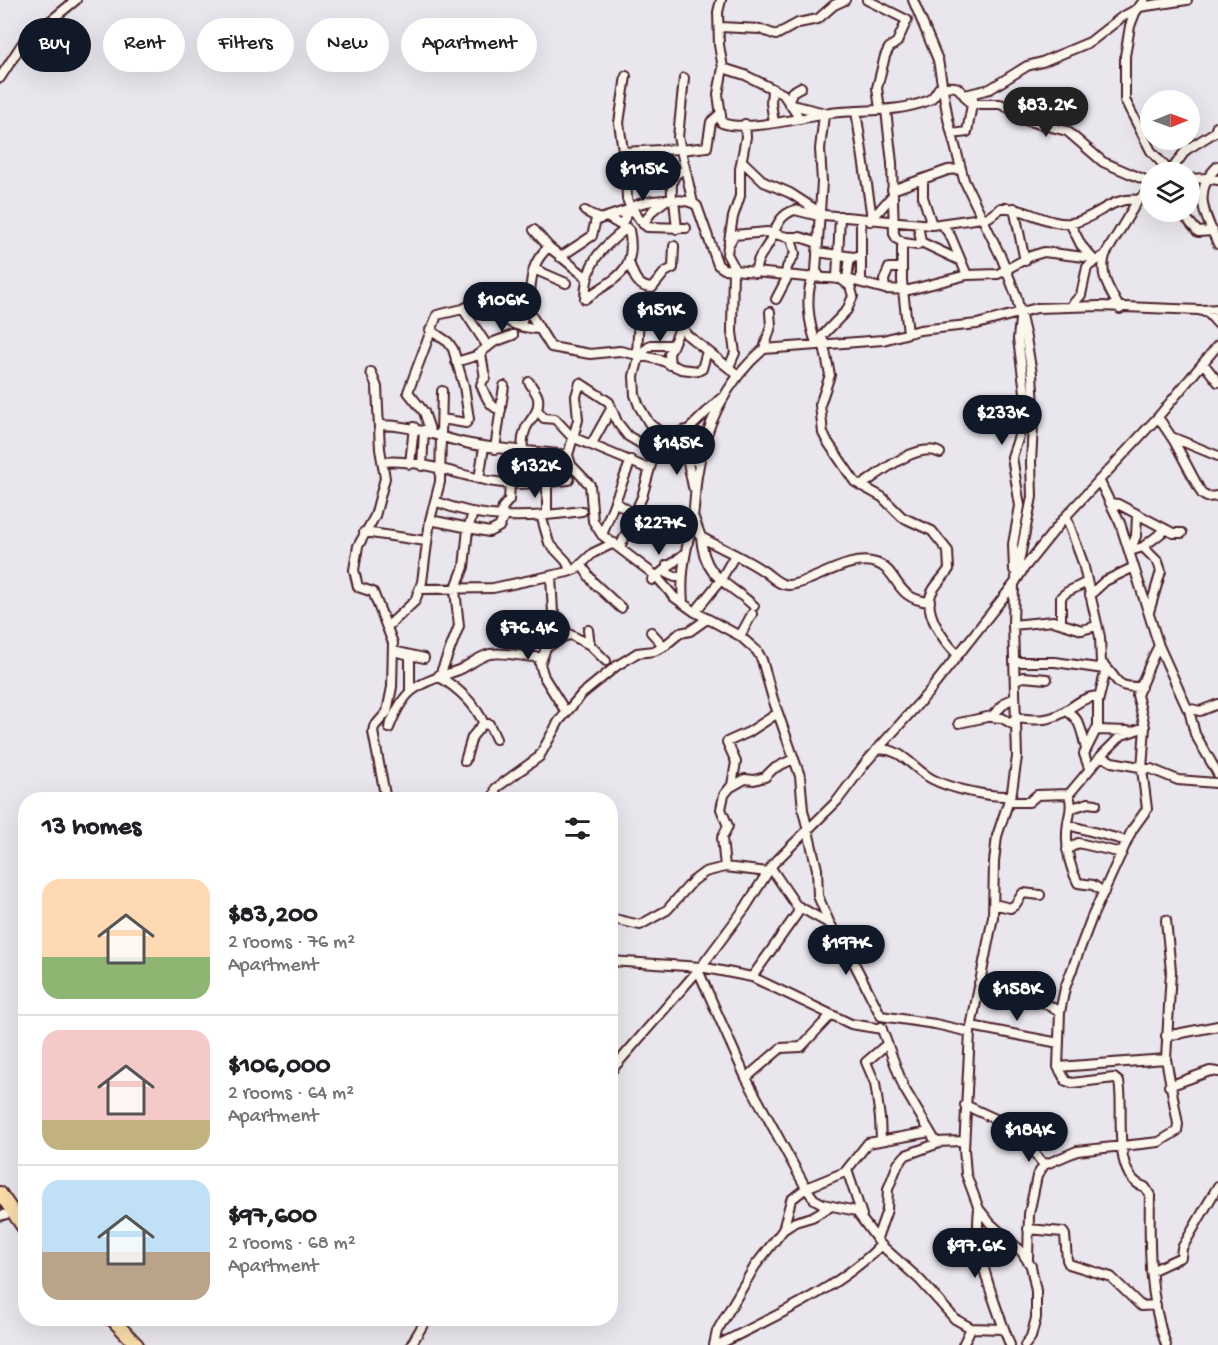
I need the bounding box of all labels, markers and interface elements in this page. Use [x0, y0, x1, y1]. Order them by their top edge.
chip: Buy [18, 18, 91, 72]
chip: Rent [103, 18, 185, 72]
chip: Filters [197, 18, 294, 72]
chip: New [306, 18, 389, 72]
chip: Apartment [401, 18, 537, 72]
pin: $83.2K [997, 87, 1095, 138]
north arrow [1140, 90, 1200, 150]
map controls [1140, 90, 1200, 222]
text: $83.2K [1017, 95, 1075, 118]
pin: $115K [601, 151, 685, 202]
text: $115K [620, 159, 666, 182]
button: layers [1140, 162, 1200, 222]
pin: $106K [460, 282, 544, 333]
text: $106K [477, 290, 527, 313]
pin: $151K [618, 292, 702, 343]
text: $151K [637, 300, 683, 323]
pin: $233K [960, 395, 1044, 446]
text: $233K [977, 403, 1027, 426]
pin: $145K [635, 425, 719, 476]
text: $145K [653, 433, 701, 456]
pin: $132K [493, 448, 577, 499]
text: $132K [511, 456, 559, 479]
pin: $227K [617, 505, 701, 556]
text: $227K [634, 513, 684, 536]
pin: $76.4K [479, 610, 577, 661]
text: $76.4K [500, 618, 556, 641]
icon: filters [561, 812, 594, 845]
text: 13 homes [42, 813, 141, 844]
text: $83,200 [228, 901, 318, 932]
icon: home [90, 903, 162, 975]
pin: $197K [804, 925, 888, 976]
text: 2 rooms · 76 m² [228, 932, 355, 955]
text: $197K [822, 933, 870, 956]
text: Apartment [228, 955, 318, 978]
pin: $158K [975, 971, 1059, 1022]
text: $158K [992, 979, 1042, 1002]
text: $106,000 [228, 1052, 331, 1083]
icon: home [90, 1054, 162, 1126]
text: 2 rooms · 64 m² [228, 1083, 354, 1106]
text: Apartment [228, 1106, 318, 1129]
pin: $184K [987, 1112, 1071, 1163]
text: $184K [1005, 1120, 1053, 1143]
text: $97,600 [228, 1202, 317, 1233]
icon: home [90, 1204, 162, 1276]
pin: $97.6K [926, 1228, 1024, 1279]
text: 2 rooms · 68 m² [228, 1233, 356, 1256]
text: $97.6K [947, 1236, 1003, 1259]
text: Apartment [228, 1256, 318, 1279]

